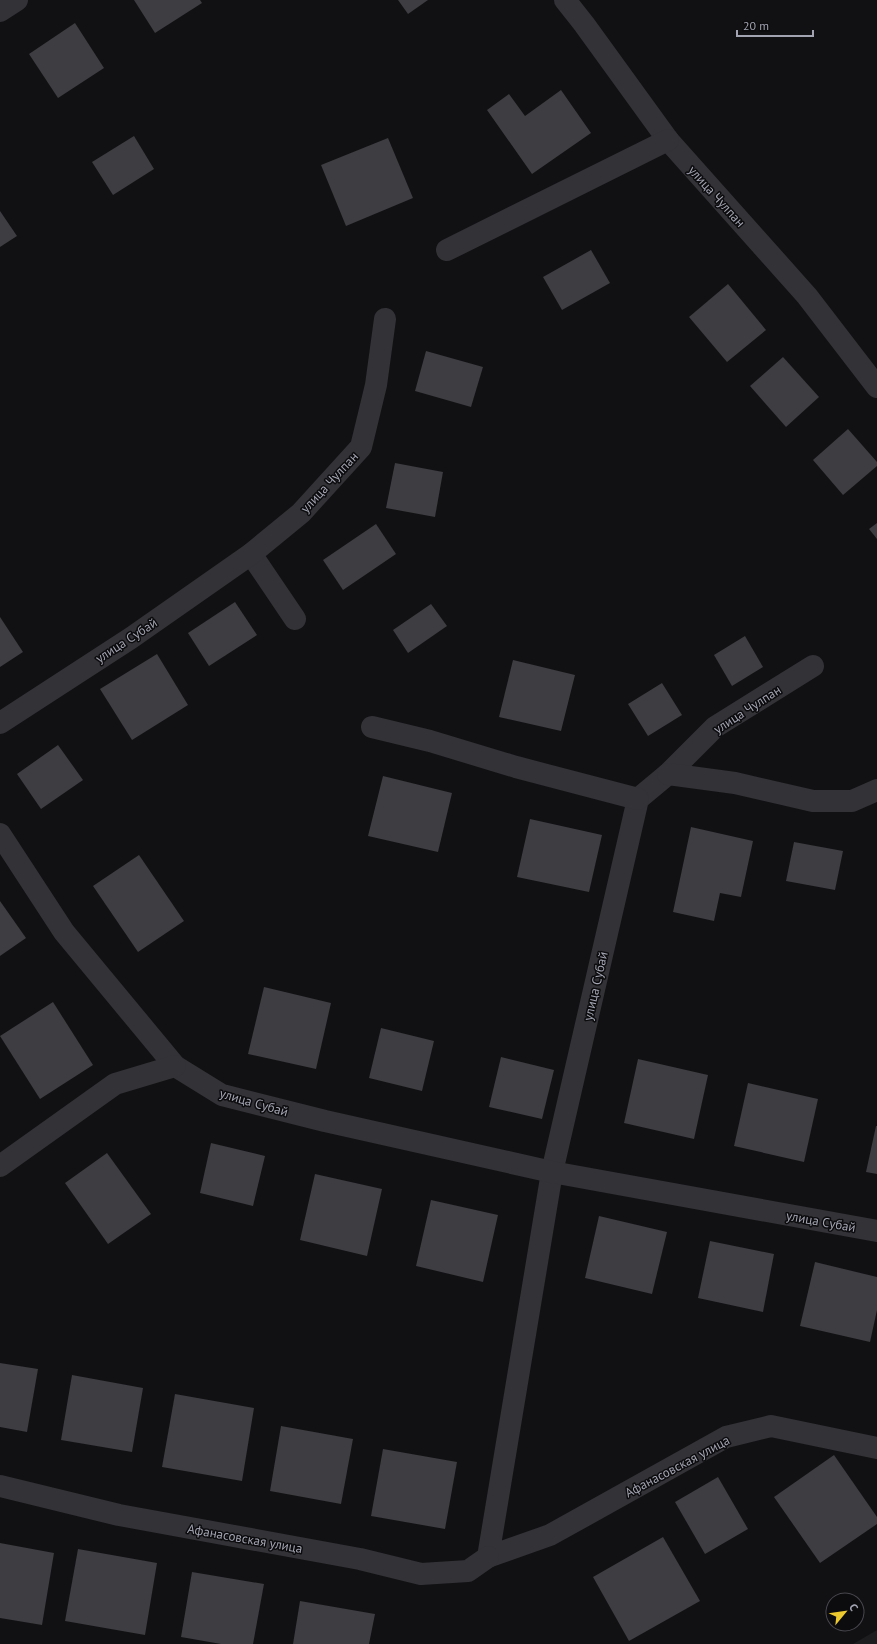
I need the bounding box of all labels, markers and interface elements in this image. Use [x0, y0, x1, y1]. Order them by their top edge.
scale bar [737, 12, 813, 38]
text: 20 m [743, 18, 769, 33]
street label: улица Чулпан [684, 162, 749, 231]
street label: улица Чулпан [297, 448, 362, 516]
street label: улица Субай [92, 614, 160, 667]
street label: улица Чулпан [710, 681, 784, 738]
street label: улица Субай [579, 950, 612, 1022]
street label: улица Субай [218, 1085, 290, 1120]
street label: улица Субай [785, 1207, 857, 1236]
street label: Афанасовская улица [622, 1432, 733, 1501]
street label: Афанасовская улица [186, 1520, 304, 1557]
north arrow [825, 1592, 865, 1632]
text: С [846, 1601, 861, 1613]

